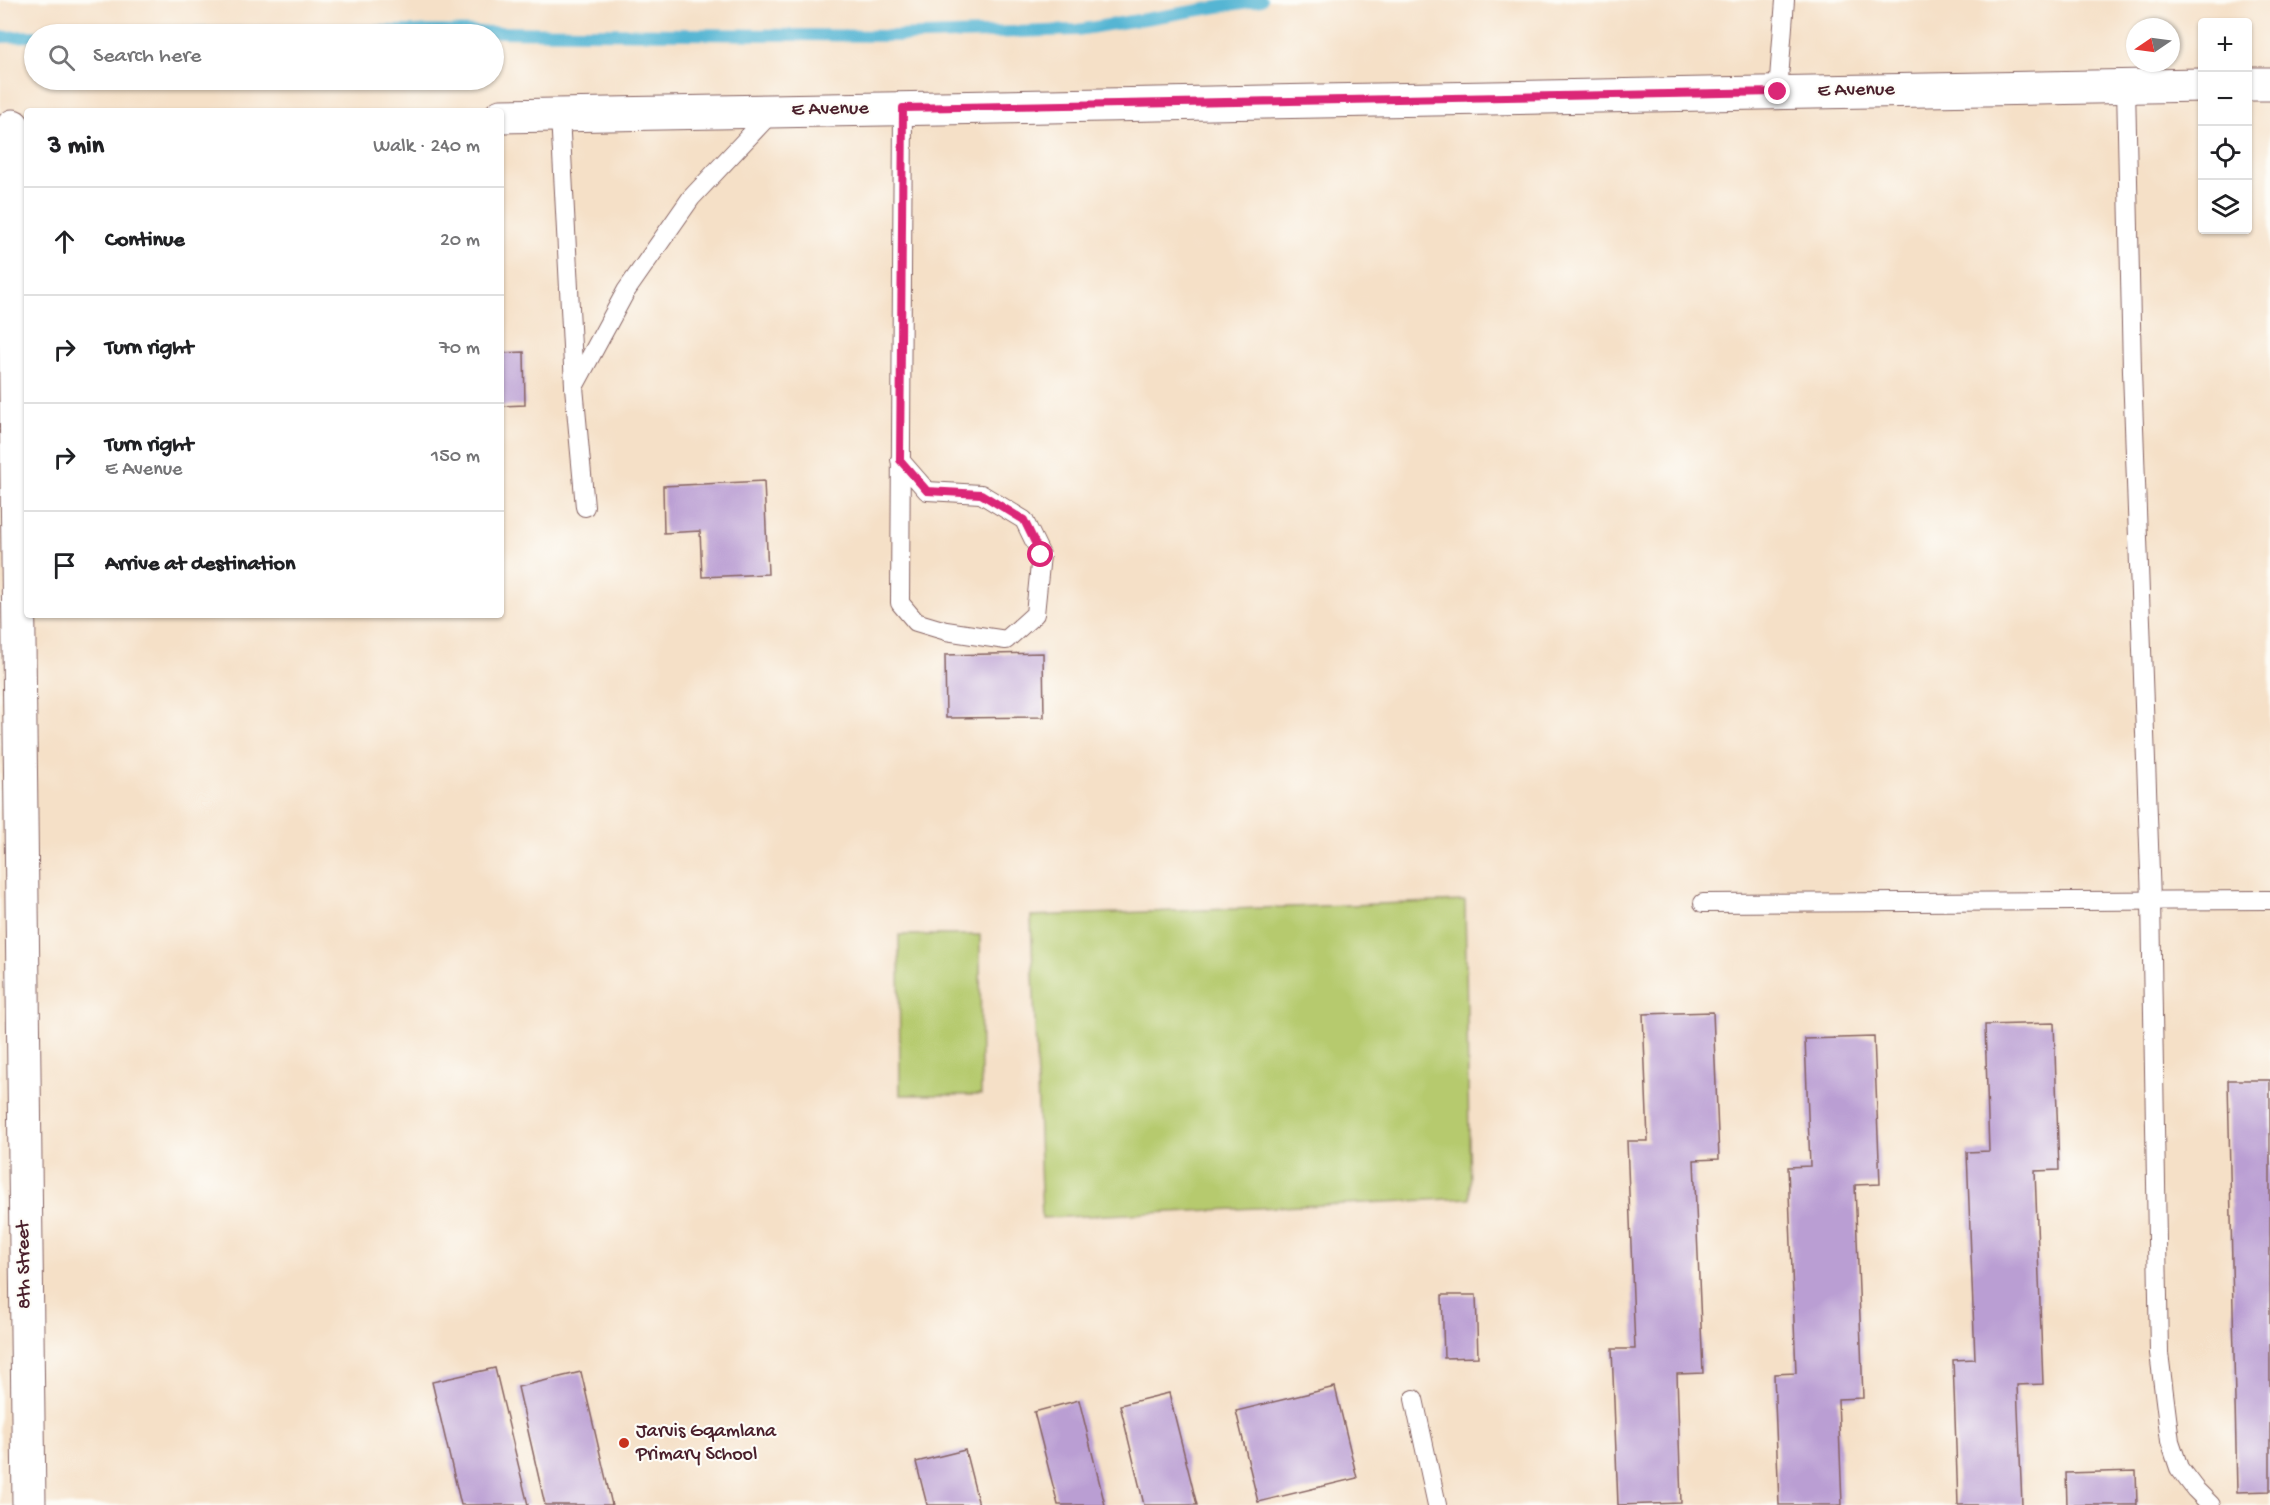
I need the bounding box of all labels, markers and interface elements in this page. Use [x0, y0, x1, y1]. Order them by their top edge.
north arrow [2126, 18, 2180, 72]
map controls [2198, 18, 2252, 234]
button: + [2198, 18, 2252, 72]
search box [24, 24, 504, 90]
icon: search [45, 41, 78, 74]
text: Search here [93, 44, 201, 70]
button: − [2198, 72, 2252, 126]
route end [1764, 78, 1790, 104]
street label: E Avenue [1817, 79, 1896, 103]
street label: E Avenue [791, 98, 870, 122]
button: locate [2198, 126, 2252, 180]
text: 3 min [48, 132, 104, 163]
text: Walk · 240 m [373, 136, 480, 159]
button: layers [2198, 180, 2252, 234]
icon: ahead [48, 225, 81, 258]
text: Continue [105, 228, 185, 254]
text: 20 m [440, 230, 480, 253]
icon: right [48, 333, 81, 366]
text: Turn right [105, 336, 193, 362]
text: 70 m [439, 338, 480, 361]
text: Turn right [105, 433, 193, 459]
icon: right [48, 441, 81, 474]
text: 150 m [431, 446, 480, 469]
text: E Avenue [105, 459, 182, 482]
route start [1027, 541, 1053, 567]
icon: arrive [48, 549, 81, 582]
text: Arrive at destination [105, 552, 295, 578]
street label: 8th Street [13, 1219, 37, 1309]
place label: Jarvis Gqamlana Primary School [635, 1421, 777, 1467]
marker: Jarvis Gqamlana Primary School [617, 1436, 631, 1450]

